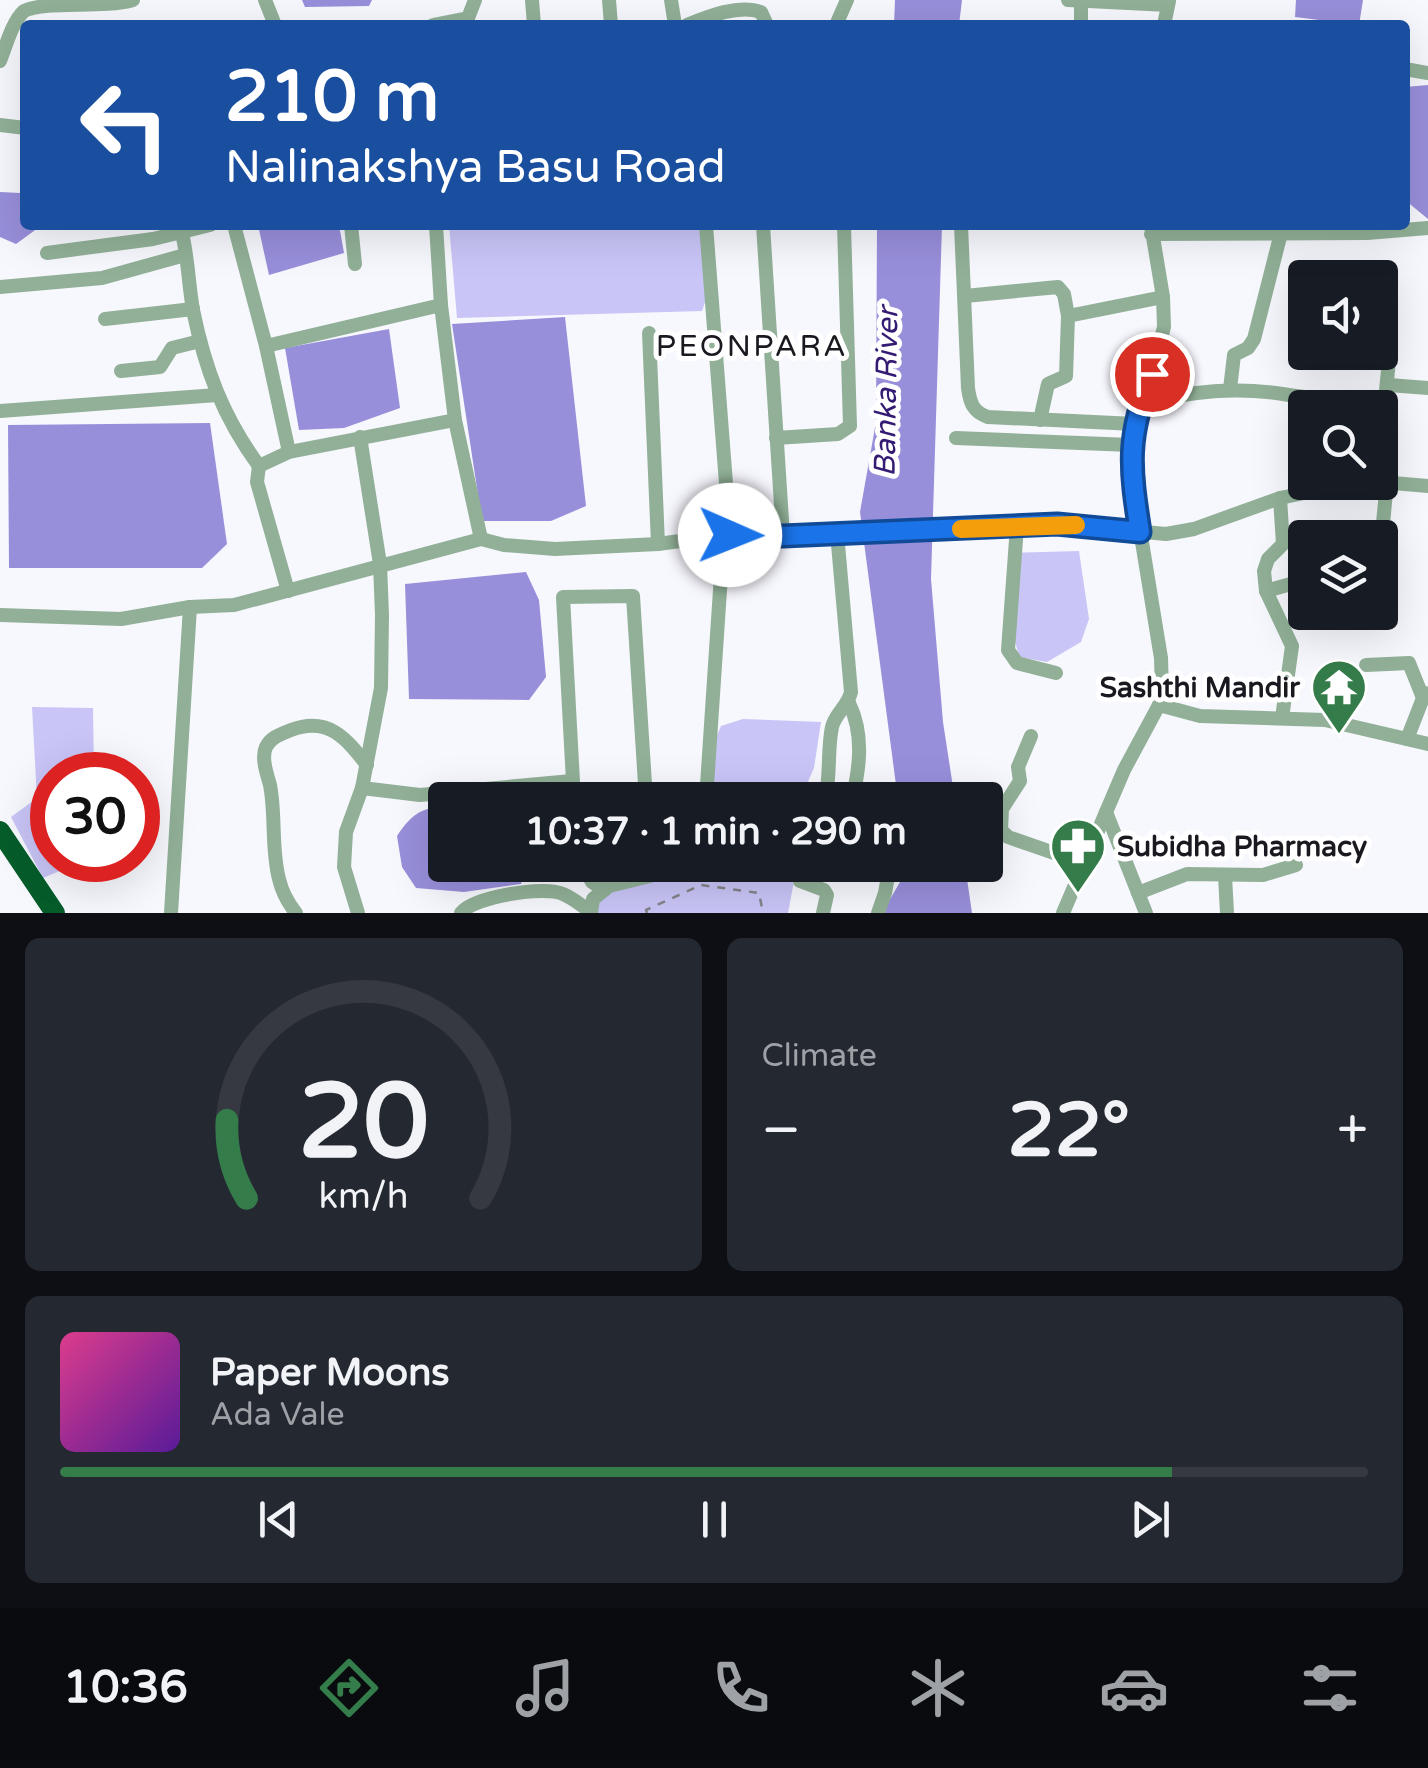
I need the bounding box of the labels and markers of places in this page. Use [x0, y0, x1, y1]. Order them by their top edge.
pin [1110, 332, 1195, 417]
temple icon: Sashthi Mandir [1309, 657, 1369, 736]
place label: Sashthi Mandir [1100, 671, 1301, 705]
pharmacy icon: Subidha Pharmacy [1048, 816, 1108, 895]
place label: Subidha Pharmacy [1117, 830, 1367, 864]

